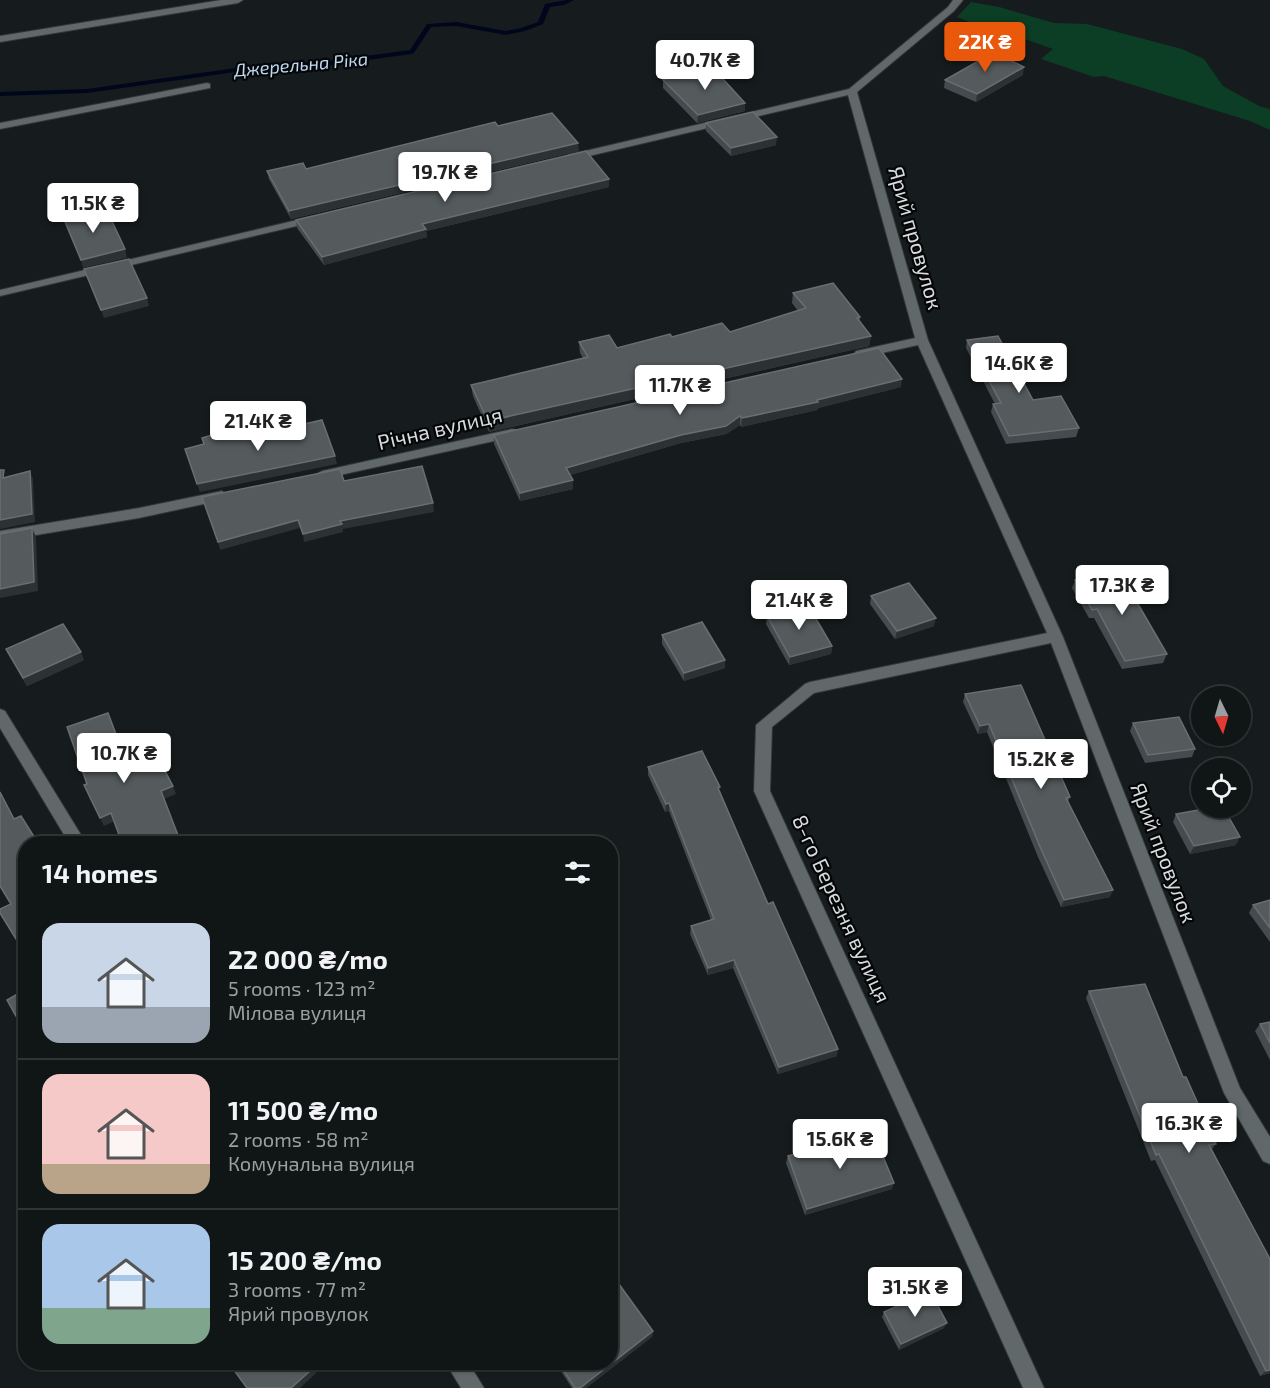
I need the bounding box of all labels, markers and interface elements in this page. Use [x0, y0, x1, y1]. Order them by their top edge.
pin: 22K ₴ [943, 22, 1027, 73]
text: 22K ₴ [958, 29, 1012, 53]
pin: 40.7K ₴ [650, 40, 760, 91]
water label: Джерельна Ріка [232, 47, 369, 81]
text: 40.7K ₴ [670, 47, 740, 71]
pin: 19.7K ₴ [390, 152, 500, 203]
text: 19.7K ₴ [412, 159, 478, 183]
street label: Ярий провулок [883, 163, 949, 312]
pin: 11.5K ₴ [38, 183, 148, 234]
text: 11.5K ₴ [61, 190, 125, 214]
pin: 14.6K ₴ [964, 343, 1074, 394]
text: 14.6K ₴ [985, 350, 1053, 374]
pin: 11.7K ₴ [625, 365, 735, 416]
text: 11.7K ₴ [649, 372, 711, 396]
pin: 21.4K ₴ [203, 401, 313, 452]
street label: Річна вулиця [375, 401, 505, 455]
text: 21.4K ₴ [224, 408, 292, 432]
pin: 17.3K ₴ [1067, 565, 1177, 616]
text: 17.3K ₴ [1090, 572, 1154, 596]
pin: 21.4K ₴ [744, 580, 854, 631]
text: 21.4K ₴ [765, 587, 833, 611]
north arrow [1191, 686, 1251, 746]
map controls [1191, 686, 1251, 818]
pin: 10.7K ₴ [69, 733, 179, 784]
pin: 15.2K ₴ [986, 739, 1096, 790]
text: 10.7K ₴ [91, 740, 157, 764]
text: 15.2K ₴ [1008, 746, 1074, 770]
button: locate [1191, 758, 1251, 818]
street label: Ярий провулок [1125, 779, 1203, 926]
street label: 8-го Березня вулиця [787, 810, 897, 1007]
icon: filters [561, 856, 594, 889]
text: 14 homes [42, 857, 158, 888]
text: 22 000 ₴/mo [228, 943, 388, 974]
icon: home [90, 947, 162, 1019]
text: 5 rooms · 123 m² [228, 976, 376, 1000]
text: Мілова вулиця [228, 1000, 366, 1024]
text: 11 500 ₴/mo [228, 1094, 378, 1125]
icon: home [90, 1098, 162, 1170]
pin: 16.3K ₴ [1134, 1103, 1244, 1154]
text: 16.3K ₴ [1156, 1110, 1222, 1134]
pin: 15.6K ₴ [785, 1119, 895, 1170]
text: 15.6K ₴ [807, 1126, 873, 1150]
text: 2 rooms · 58 m² [228, 1127, 369, 1151]
text: Комунальна вулиця [228, 1151, 415, 1175]
text: 15 200 ₴/mo [228, 1244, 382, 1275]
icon: home [90, 1248, 162, 1320]
pin: 31.5K ₴ [860, 1267, 970, 1318]
text: 31.5K ₴ [882, 1274, 948, 1298]
text: 3 rooms · 77 m² [228, 1277, 366, 1301]
text: Ярий провулок [228, 1301, 369, 1325]

